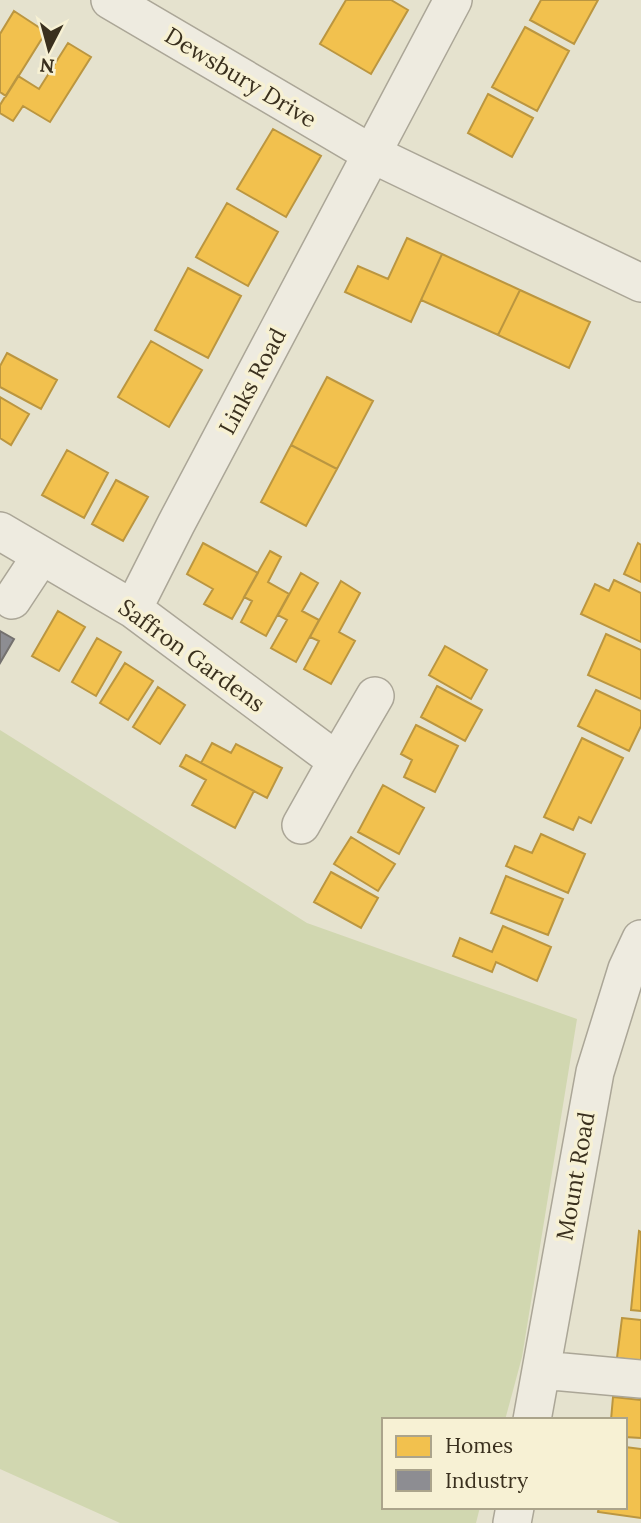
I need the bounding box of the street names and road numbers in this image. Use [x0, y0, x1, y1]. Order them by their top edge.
street label: Dewsbury Drive [160, 20, 322, 134]
street label: Links Road [212, 323, 292, 439]
street label: Saffron Gardens [113, 592, 271, 718]
street label: Mount Road [549, 1109, 601, 1243]

